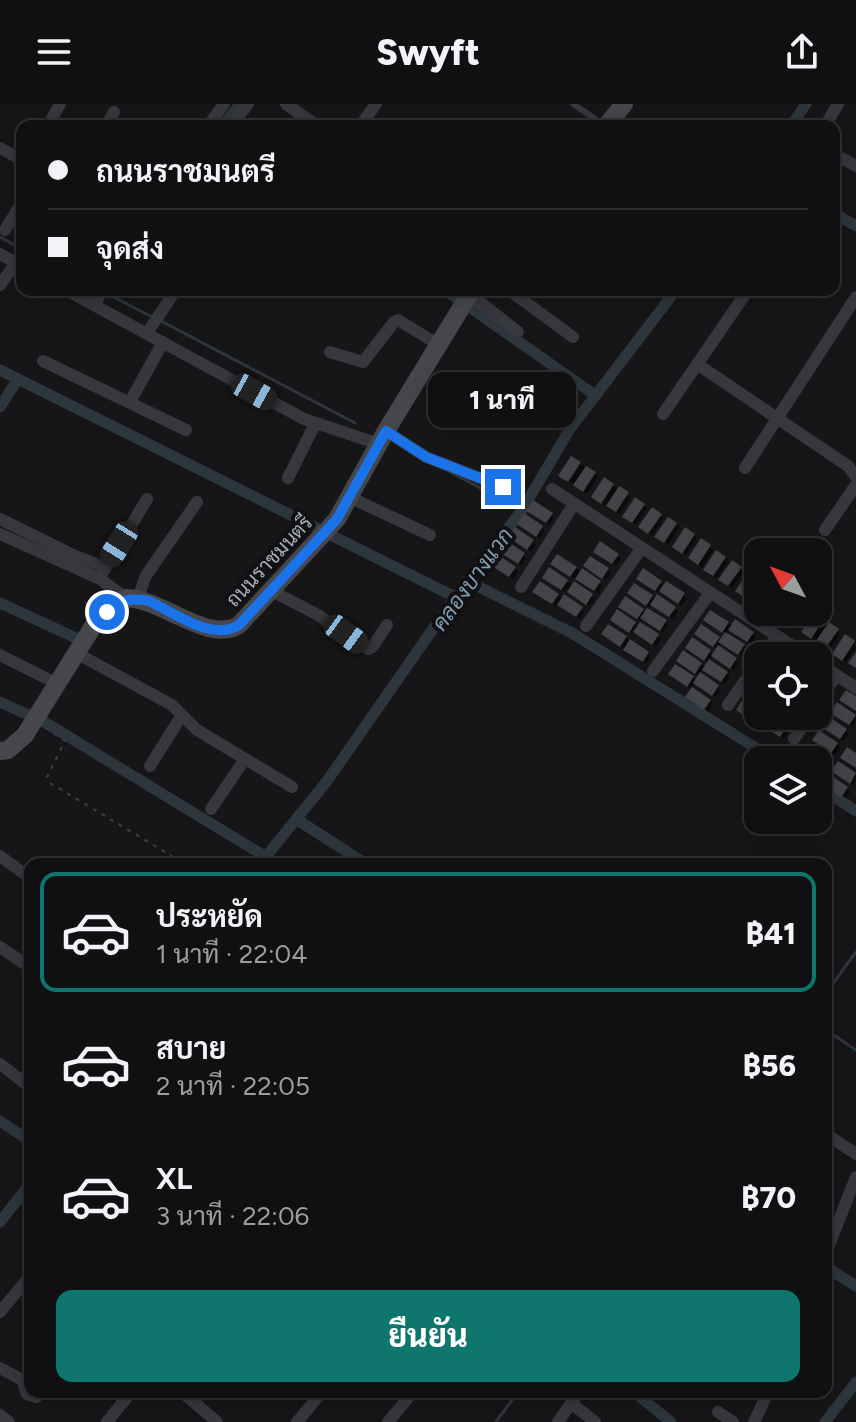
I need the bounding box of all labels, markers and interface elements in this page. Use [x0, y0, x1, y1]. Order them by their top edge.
icon: menu [32, 30, 76, 74]
icon: share [780, 30, 824, 74]
text: Swyft [376, 31, 480, 74]
text: ถนนราชมนตรี [96, 153, 275, 190]
text: จุดส่ง [96, 230, 164, 267]
car [227, 370, 281, 414]
callout: 1 นาที [429, 371, 577, 427]
text: 1 นาที [469, 384, 535, 416]
route end [485, 469, 521, 505]
street label: ถนนราชมนตรี [220, 510, 317, 611]
car [96, 517, 142, 571]
water label: คลองบางแวก [426, 523, 519, 636]
north arrow [744, 538, 832, 626]
map controls [744, 538, 832, 834]
route start [89, 594, 125, 630]
car [320, 610, 372, 658]
button: locate [744, 642, 832, 730]
button: layers [744, 746, 832, 834]
icon: car [60, 896, 132, 968]
text: ประหยัด [156, 898, 263, 935]
text: ฿41 [746, 915, 796, 952]
text: 1 นาที · 22:04 [156, 938, 307, 970]
icon: car [60, 1028, 132, 1100]
text: สบาย [156, 1030, 226, 1067]
text: ฿56 [743, 1047, 796, 1084]
text: 2 นาที · 22:05 [156, 1070, 310, 1102]
icon: car [60, 1160, 132, 1232]
text: XL [156, 1160, 192, 1197]
text: ฿70 [741, 1179, 796, 1216]
text: 3 นาที · 22:06 [156, 1200, 309, 1232]
button: ยืนยัน [56, 1290, 800, 1382]

